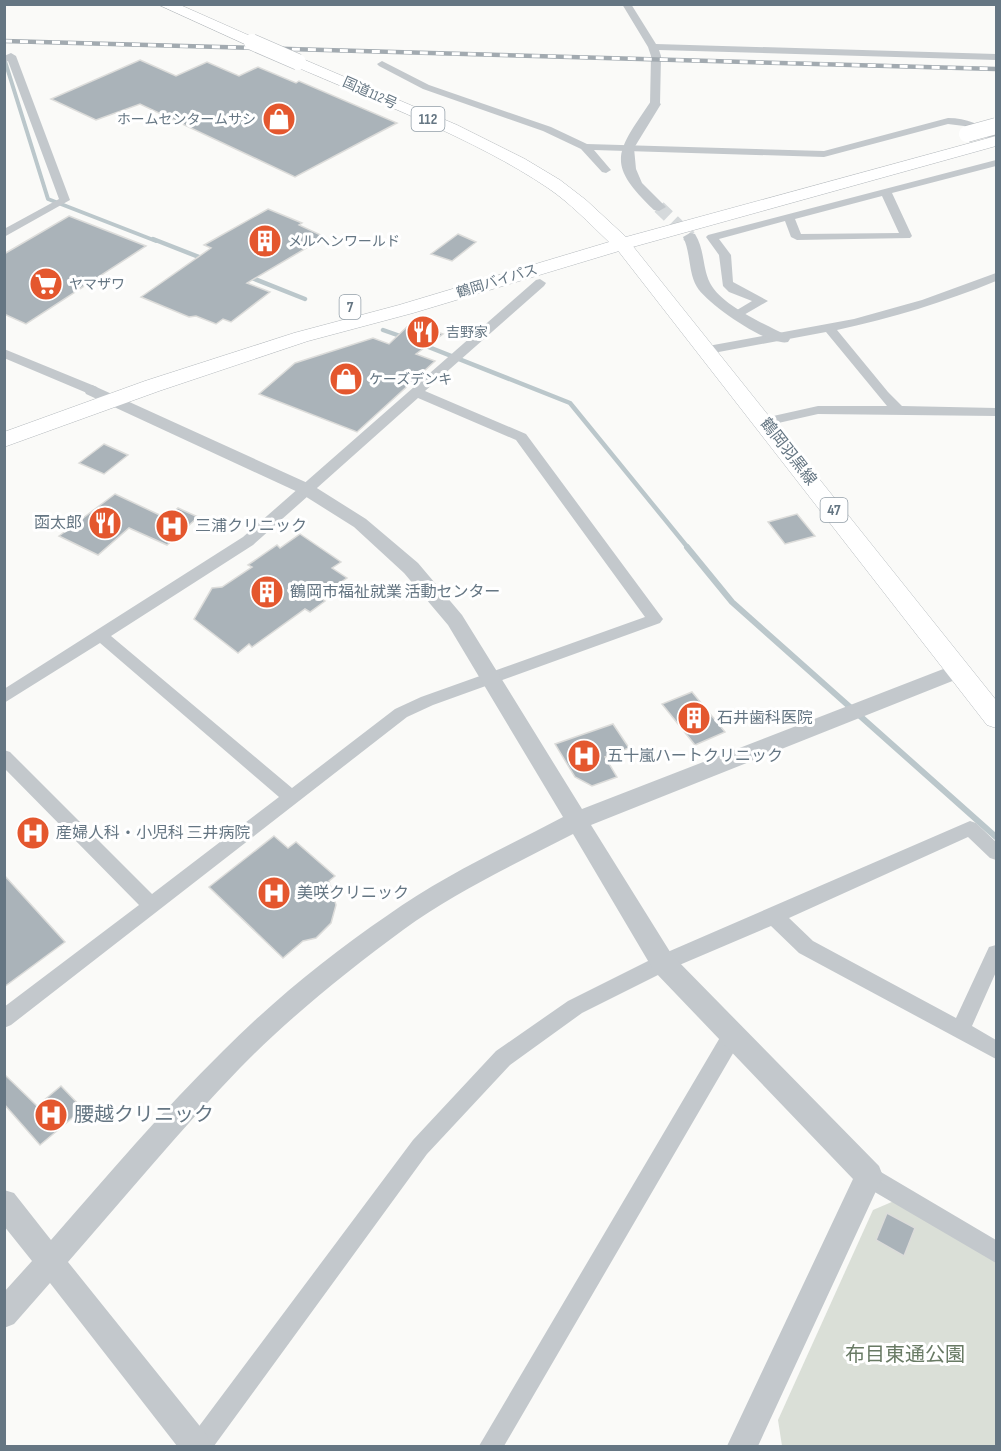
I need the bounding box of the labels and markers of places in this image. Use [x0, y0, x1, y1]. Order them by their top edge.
shop icon: ホームセンタームサシ [261, 101, 297, 137]
place label: ホームセンタームサシ [117, 111, 256, 128]
building icon: メルヘンワールド [247, 223, 283, 259]
place label: メルヘンワールド [288, 233, 400, 250]
supermarket icon: ヤマザワ [28, 266, 64, 302]
place label: ヤマザワ [69, 276, 125, 293]
restaurant icon: 吉野家 [405, 314, 441, 350]
place label: 吉野家 [446, 324, 488, 341]
shop icon: ケーズデンキ [328, 361, 364, 397]
place label: ケーズデンキ [369, 371, 452, 388]
restaurant icon: 函太郎 [87, 505, 123, 541]
hospital icon: 三浦クリニック [154, 508, 190, 544]
place label: 函太郎 [34, 514, 82, 533]
place label: 三浦クリニック [195, 517, 307, 536]
building icon: 鶴岡市福祉就業 活動センター [249, 574, 285, 610]
place label: 鶴岡市福祉就業 活動センター [290, 583, 501, 602]
building icon: 石井歯科医院 [676, 700, 712, 736]
place label: 石井歯科医院 [717, 709, 813, 728]
hospital icon: 五十嵐ハートクリニック [566, 738, 602, 774]
place label: 五十嵐ハートクリニック [607, 747, 783, 766]
hospital icon: 産婦人科・小児科 三井病院 [15, 815, 51, 851]
place label: 産婦人科・小児科 三井病院 [56, 824, 251, 843]
hospital icon: 美咲クリニック [256, 875, 292, 911]
place label: 美咲クリニック [297, 884, 409, 903]
hospital icon: 腰越クリニック [33, 1097, 69, 1133]
place label: 腰越クリニック [74, 1103, 214, 1127]

